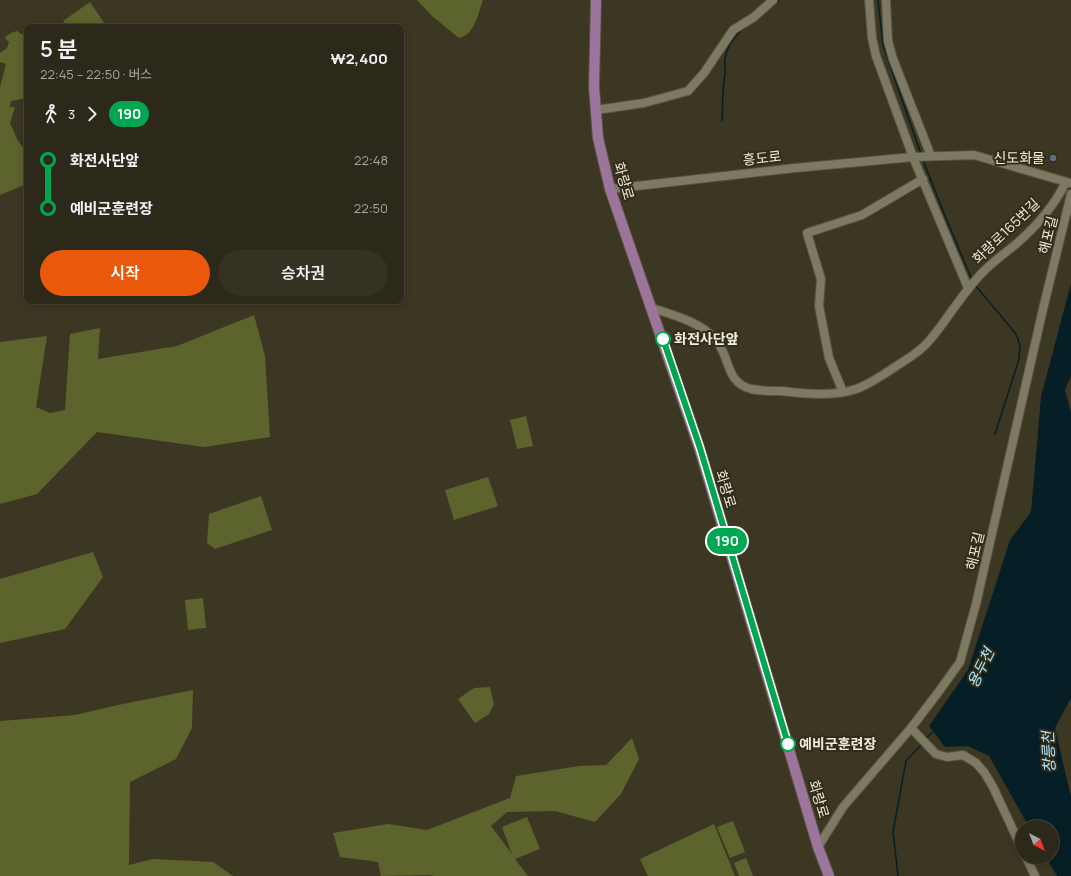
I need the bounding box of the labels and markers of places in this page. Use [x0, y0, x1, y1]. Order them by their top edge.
place label: 신도화물 [993, 148, 1045, 167]
marker: 신도화물 [1048, 153, 1058, 163]
place label: 화전사단앞 [674, 329, 739, 348]
marker: 화전사단앞 [655, 331, 671, 347]
place label: 예비군훈련장 [799, 734, 876, 753]
marker: 예비군훈련장 [780, 736, 796, 752]

